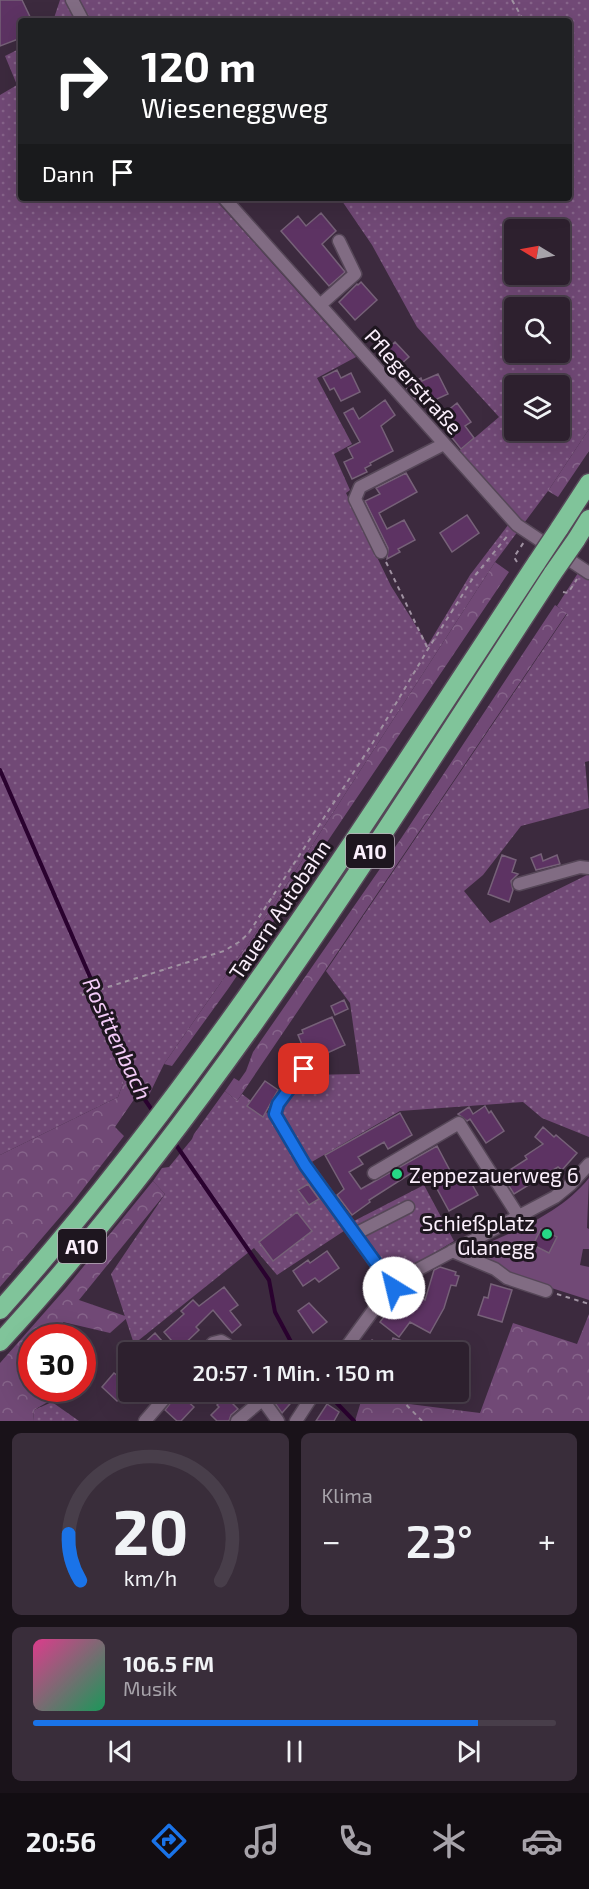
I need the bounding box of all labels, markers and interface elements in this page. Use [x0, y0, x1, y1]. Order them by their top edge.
text: 120 m [141, 40, 256, 90]
icon: right [42, 42, 120, 120]
text: Wieseneggweg [141, 91, 328, 123]
icon: arrive [106, 156, 139, 189]
text: Dann [42, 160, 94, 186]
north arrow [504, 219, 570, 285]
map controls [504, 219, 570, 441]
button: search [504, 297, 570, 363]
street label: Pflegerstraße [360, 323, 468, 439]
button: layers [504, 375, 570, 441]
road number: A10 [346, 834, 394, 868]
street label: Tauern Autobahn [223, 835, 335, 983]
water label: Rosittenbach [78, 973, 158, 1103]
pin [278, 1043, 329, 1094]
icon: arrive [287, 1052, 320, 1085]
place label: Zeppezauerweg 6 [409, 1162, 579, 1187]
marker: Zeppezauerweg 6 [390, 1167, 404, 1181]
place label: Schießplatz Glanegg [421, 1210, 535, 1259]
marker: Schießplatz Glanegg [540, 1227, 554, 1241]
road number: A10 [58, 1229, 106, 1263]
position arrow [362, 1256, 426, 1320]
speed limit sign: 30 [18, 1324, 96, 1402]
text: 20:57 · 1 Min. · 150 m [193, 1359, 394, 1385]
text: Klima [322, 1483, 373, 1507]
text: 20 [112, 1493, 188, 1568]
text: 23° [406, 1513, 473, 1567]
text: − [322, 1520, 341, 1560]
text: + [538, 1520, 556, 1560]
text: km/h [124, 1565, 177, 1590]
text: 106.5 FM [123, 1650, 214, 1676]
text: Musik [123, 1676, 177, 1700]
icon: previous [104, 1735, 137, 1768]
icon: pause [278, 1735, 311, 1768]
icon: next [452, 1735, 485, 1768]
icon: directions [148, 1820, 190, 1862]
icon: music [241, 1820, 283, 1862]
icon: phone [334, 1820, 376, 1862]
icon: climate [428, 1820, 470, 1862]
icon: car [521, 1820, 563, 1862]
text: 20:56 [26, 1825, 96, 1857]

